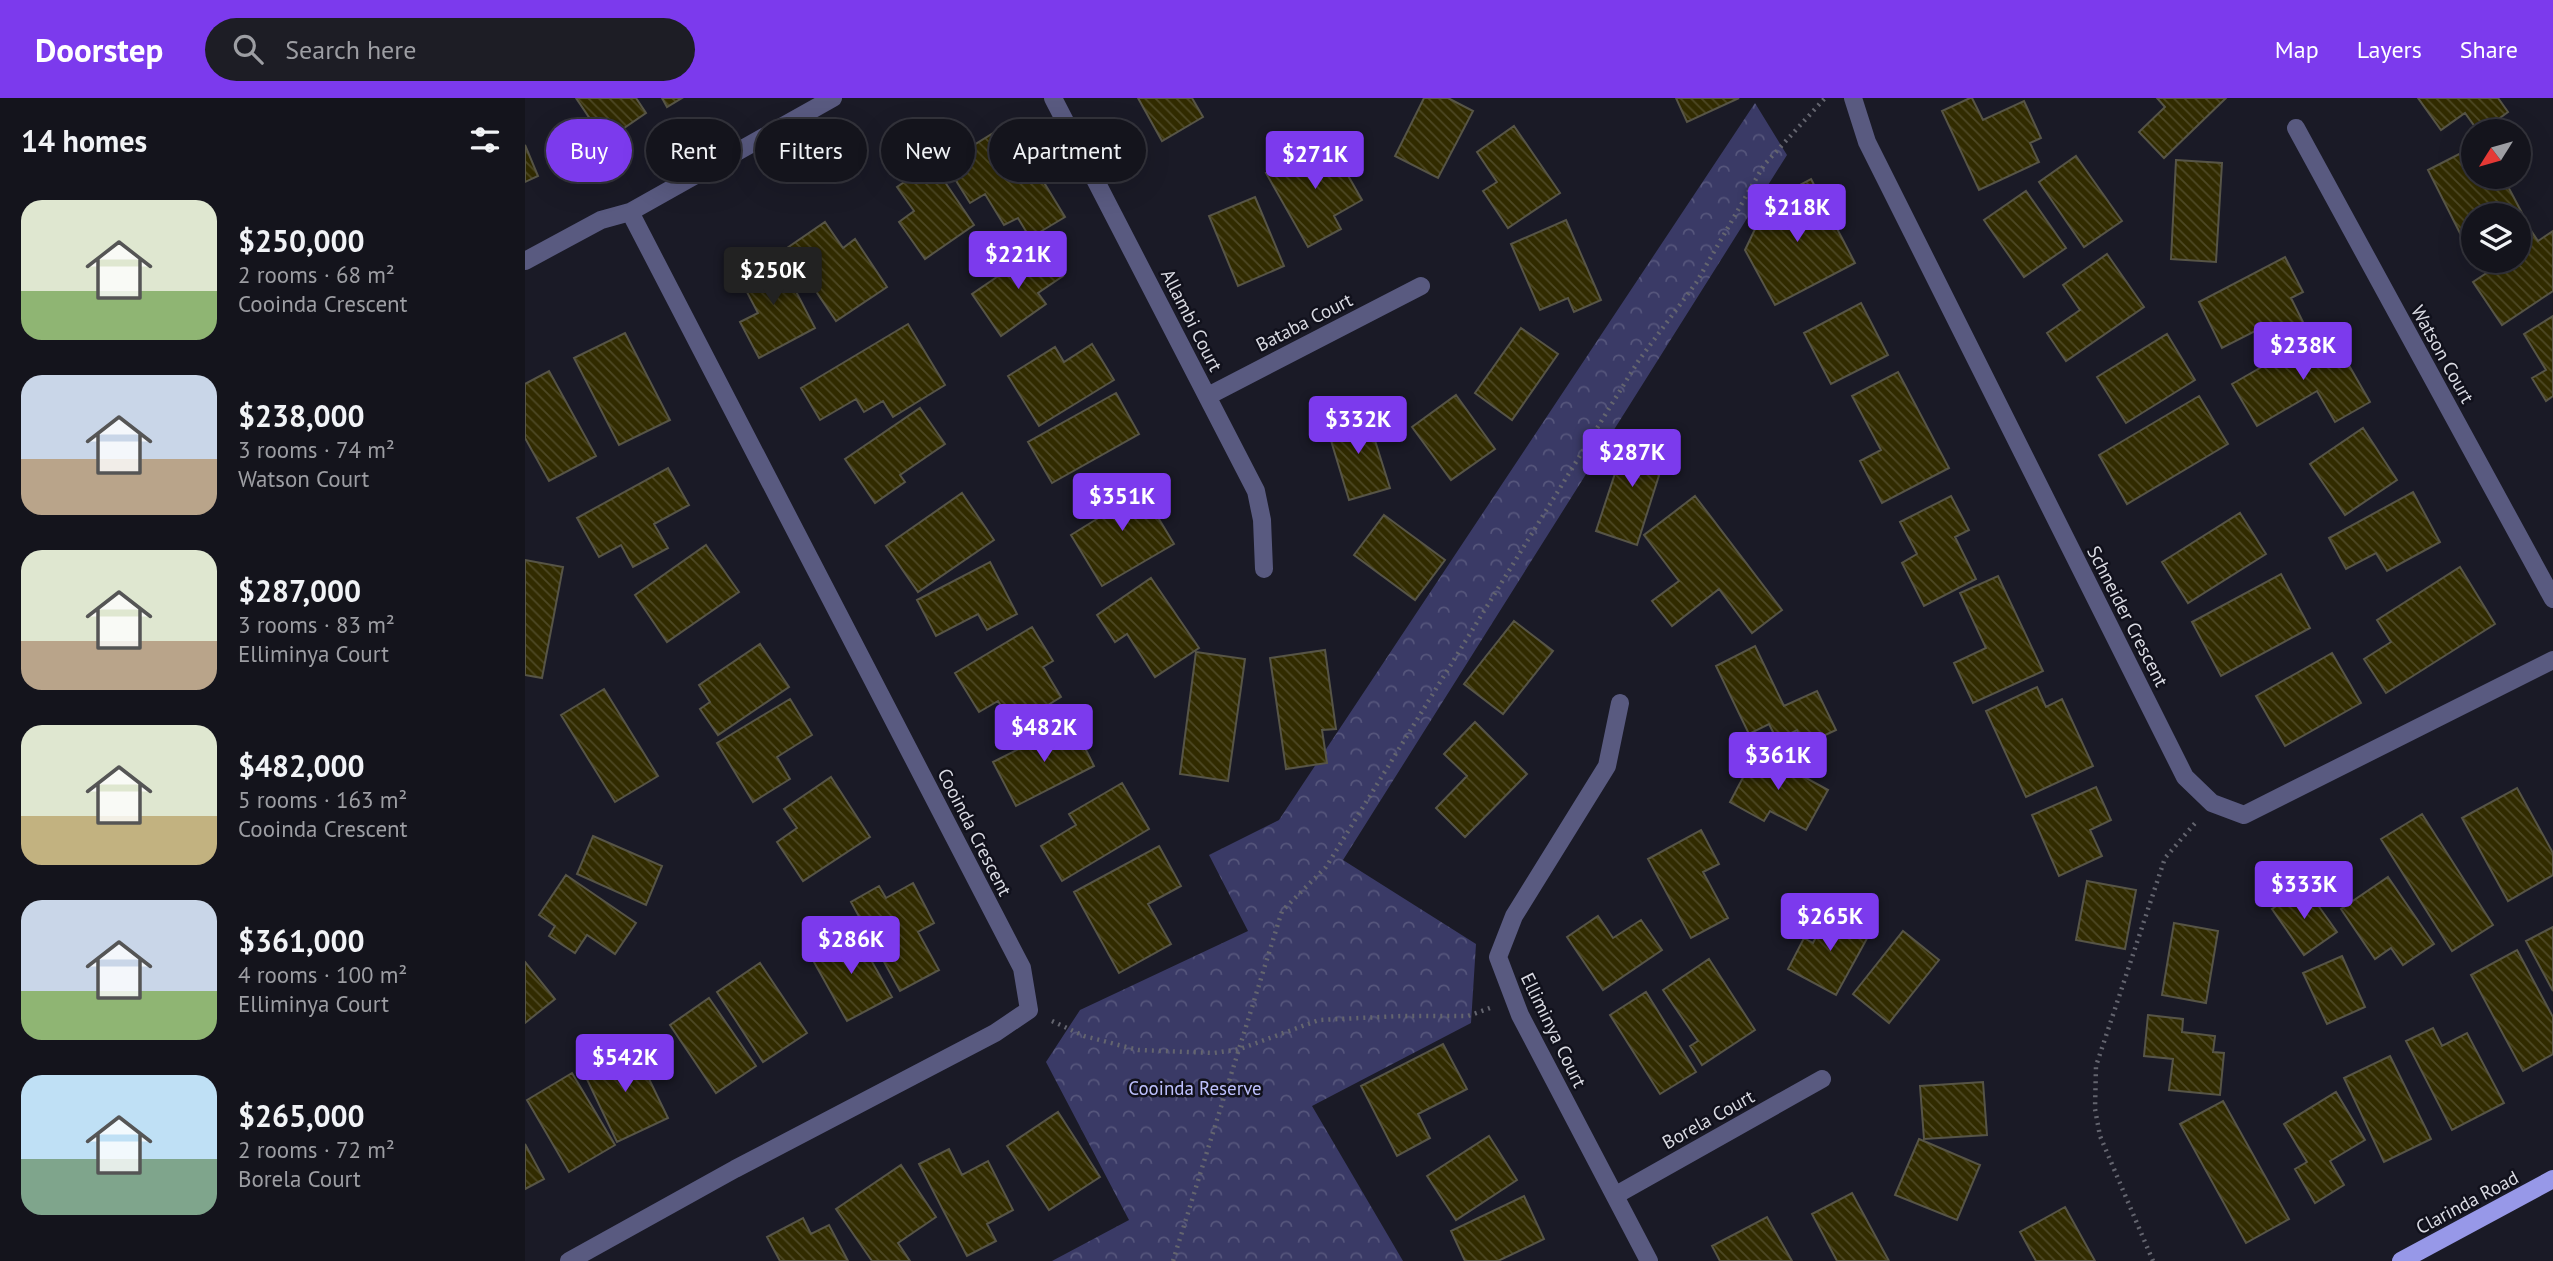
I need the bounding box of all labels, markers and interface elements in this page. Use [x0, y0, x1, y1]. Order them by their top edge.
search box [205, 18, 695, 81]
text: Doorstep [35, 28, 163, 71]
icon: search [229, 30, 267, 68]
text: Search here [285, 33, 416, 66]
text: Map [2275, 34, 2319, 65]
text: Layers [2357, 34, 2422, 65]
text: Share [2460, 34, 2518, 65]
chip: Buy [546, 119, 632, 182]
chip: Rent [646, 119, 741, 182]
chip: Filters [755, 119, 867, 182]
chip: New [881, 119, 975, 182]
chip: Apartment [989, 119, 1146, 182]
north arrow [2461, 119, 2531, 189]
map controls [2461, 119, 2531, 273]
text: 14 homes [21, 121, 147, 160]
icon: filters [466, 121, 504, 159]
pin: $271K [1266, 132, 1364, 191]
text: $271K [1282, 139, 1348, 168]
pin: $218K [1748, 184, 1846, 244]
text: $218K [1764, 192, 1830, 221]
button: layers [2461, 203, 2531, 273]
text: $250,000 [238, 221, 365, 260]
icon: home [77, 228, 161, 312]
pin: $221K [969, 232, 1067, 291]
text: $221K [985, 239, 1051, 268]
pin: $250K [724, 248, 822, 307]
text: $250K [740, 255, 806, 284]
text: 2 rooms · 68 m² [238, 260, 395, 289]
street label: Allambi Court [1156, 265, 1228, 376]
street label: Bataba Court [1252, 287, 1357, 357]
text: Cooinda Crescent [238, 289, 408, 318]
street label: Watson Court [2406, 301, 2480, 408]
pin: $238K [2254, 322, 2352, 382]
text: $238K [2270, 330, 2336, 359]
text: $238,000 [238, 396, 365, 435]
pin: $332K [1309, 396, 1407, 456]
icon: home [77, 403, 161, 487]
text: $332K [1325, 404, 1391, 433]
pin: $287K [1583, 430, 1681, 489]
text: 3 rooms · 74 m² [238, 435, 395, 464]
text: $287K [1599, 437, 1665, 466]
text: Watson Court [238, 464, 369, 493]
pin: $351K [1073, 474, 1171, 533]
text: $351K [1089, 481, 1155, 510]
street label: Schneider Crescent [2082, 542, 2174, 691]
text: $287,000 [238, 571, 361, 610]
icon: home [77, 578, 161, 662]
text: 3 rooms · 83 m² [238, 610, 395, 639]
text: Elliminya Court [238, 639, 389, 668]
pin: $482K [995, 704, 1093, 764]
text: $482K [1011, 712, 1077, 741]
pin: $361K [1729, 732, 1827, 792]
text: $361K [1745, 740, 1811, 769]
text: $482,000 [238, 746, 365, 785]
icon: home [77, 753, 161, 837]
street label: Cooinda Crescent [933, 764, 1018, 900]
text: 5 rooms · 163 m² [238, 785, 407, 814]
text: Cooinda Crescent [238, 814, 408, 843]
pin: $333K [2255, 862, 2353, 921]
text: $333K [2271, 869, 2337, 898]
pin: $265K [1781, 894, 1879, 953]
text: $265K [1797, 901, 1863, 930]
pin: $286K [802, 916, 900, 976]
text: $361,000 [238, 921, 365, 960]
text: $286K [818, 924, 884, 953]
icon: home [77, 928, 161, 1012]
text: 4 rooms · 100 m² [238, 960, 407, 989]
street label: Elliminya Court [1516, 969, 1592, 1092]
text: Elliminya Court [238, 989, 389, 1018]
pin: $542K [576, 1034, 674, 1094]
text: $542K [592, 1042, 658, 1071]
park label: Cooinda Reserve [1128, 1076, 1262, 1100]
street label: Borela Court [1658, 1084, 1759, 1154]
text: $265,000 [238, 1096, 365, 1135]
icon: home [77, 1103, 161, 1187]
text: 2 rooms · 72 m² [238, 1135, 395, 1164]
text: Borela Court [238, 1164, 361, 1193]
street label: Clarinda Road [2412, 1165, 2522, 1239]

